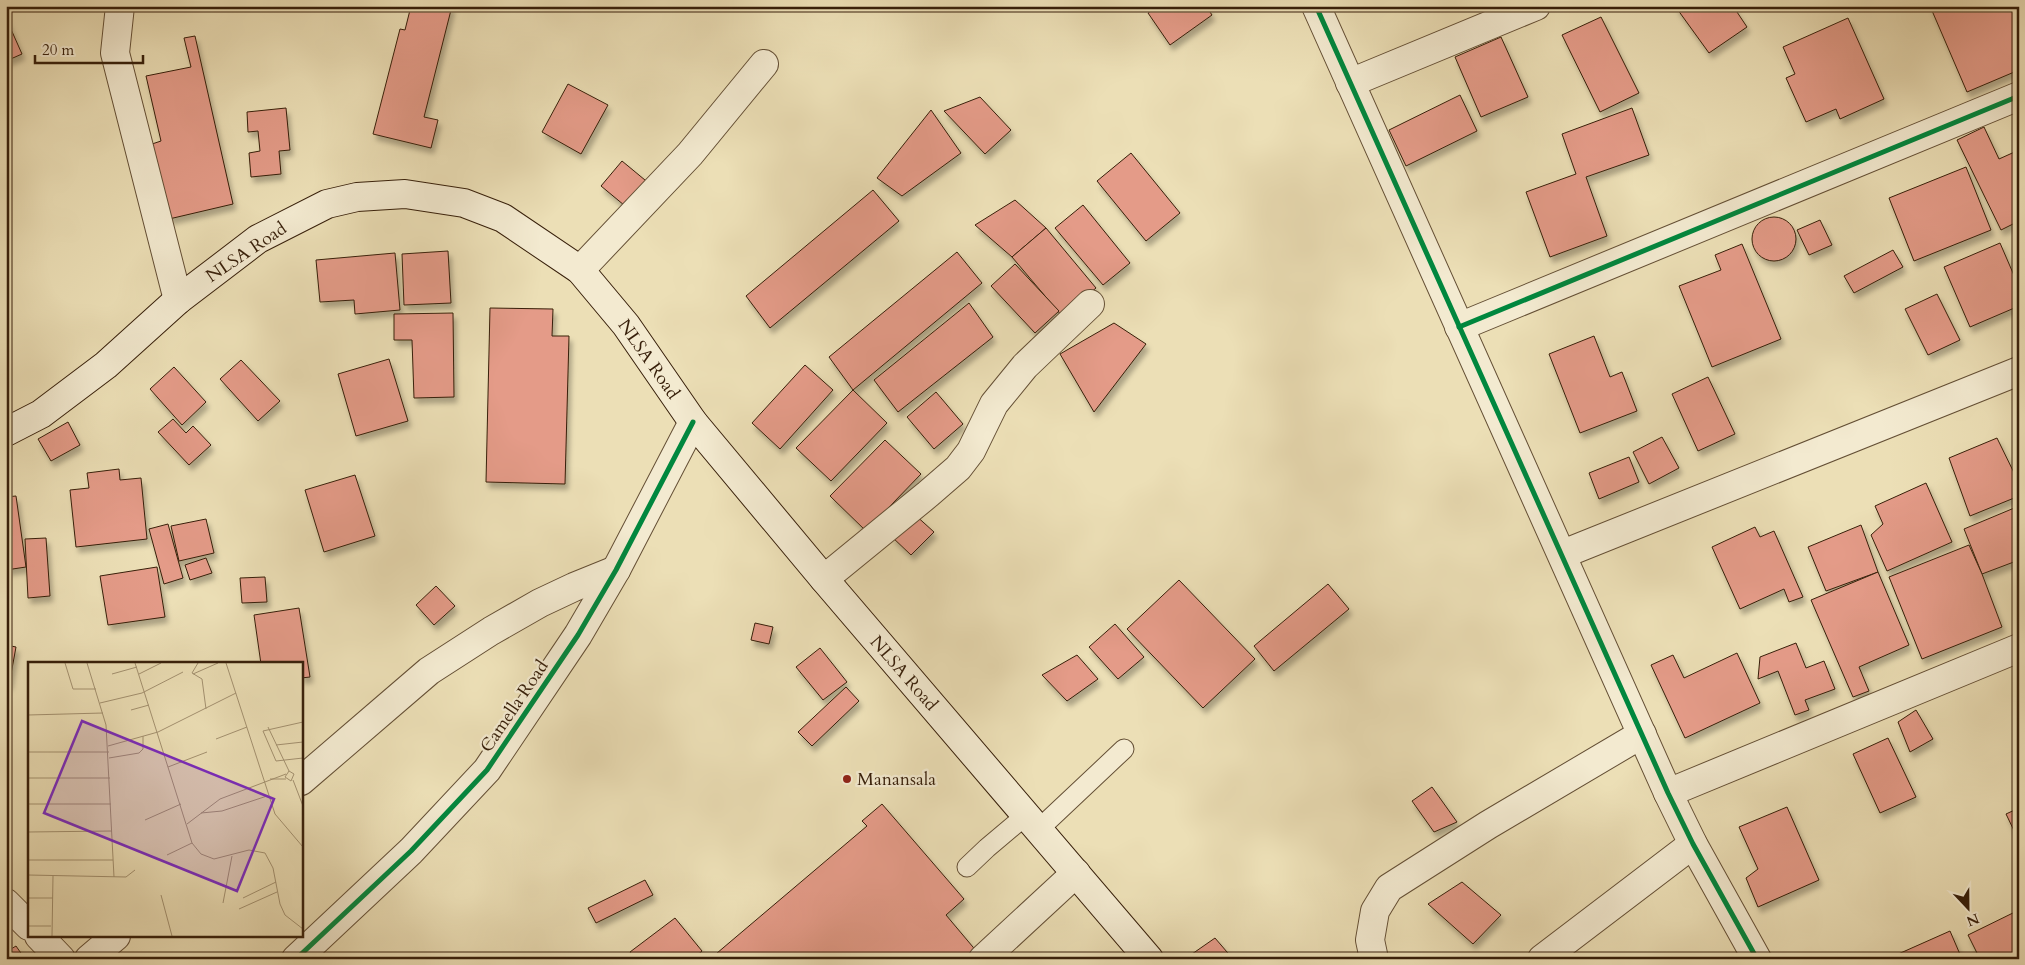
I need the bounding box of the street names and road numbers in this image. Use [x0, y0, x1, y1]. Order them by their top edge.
street label: NLSA Road [201, 216, 292, 289]
street label: NLSA Road [612, 314, 686, 405]
street label: NLSA Road [864, 630, 944, 717]
street label: Camella Road [474, 655, 555, 757]

